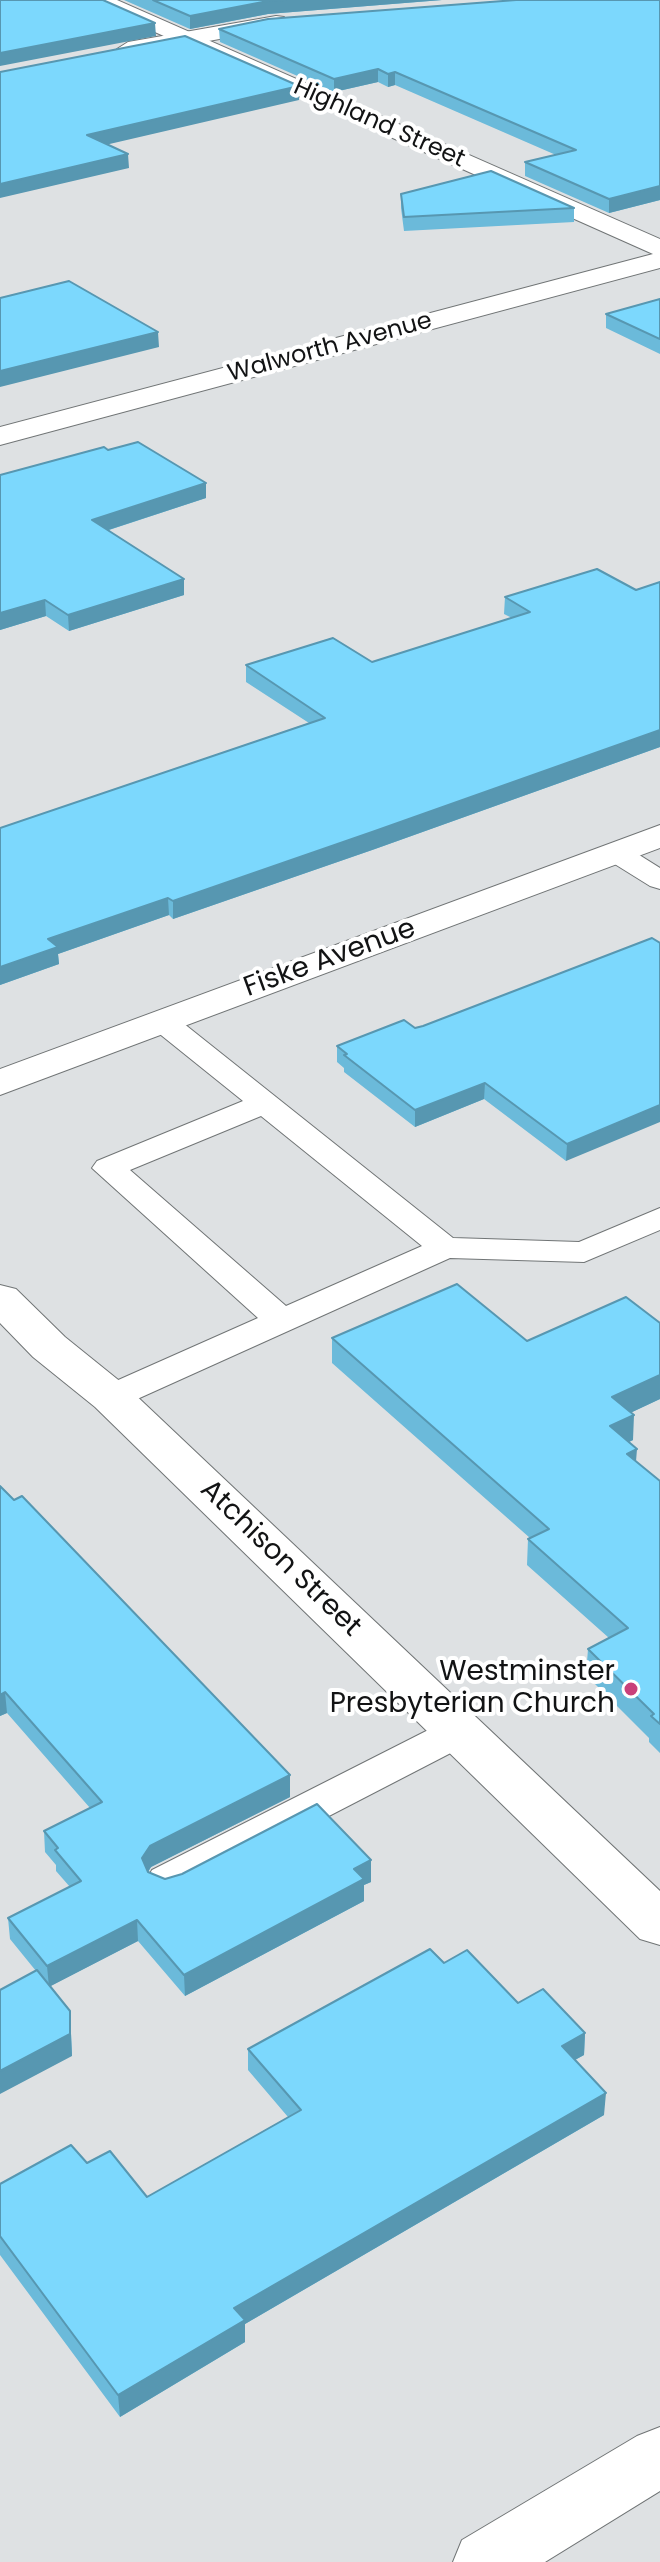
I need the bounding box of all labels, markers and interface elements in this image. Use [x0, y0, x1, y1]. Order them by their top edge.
street label: Highland Street [289, 73, 469, 175]
street label: Walworth Avenue [225, 307, 435, 389]
street label: Fiske Avenue [240, 912, 420, 1006]
street label: Atchison Street [193, 1474, 367, 1644]
place label: Westminster Presbyterian Church [330, 1656, 615, 1722]
marker: Westminster Presbyterian Church [622, 1680, 640, 1698]

